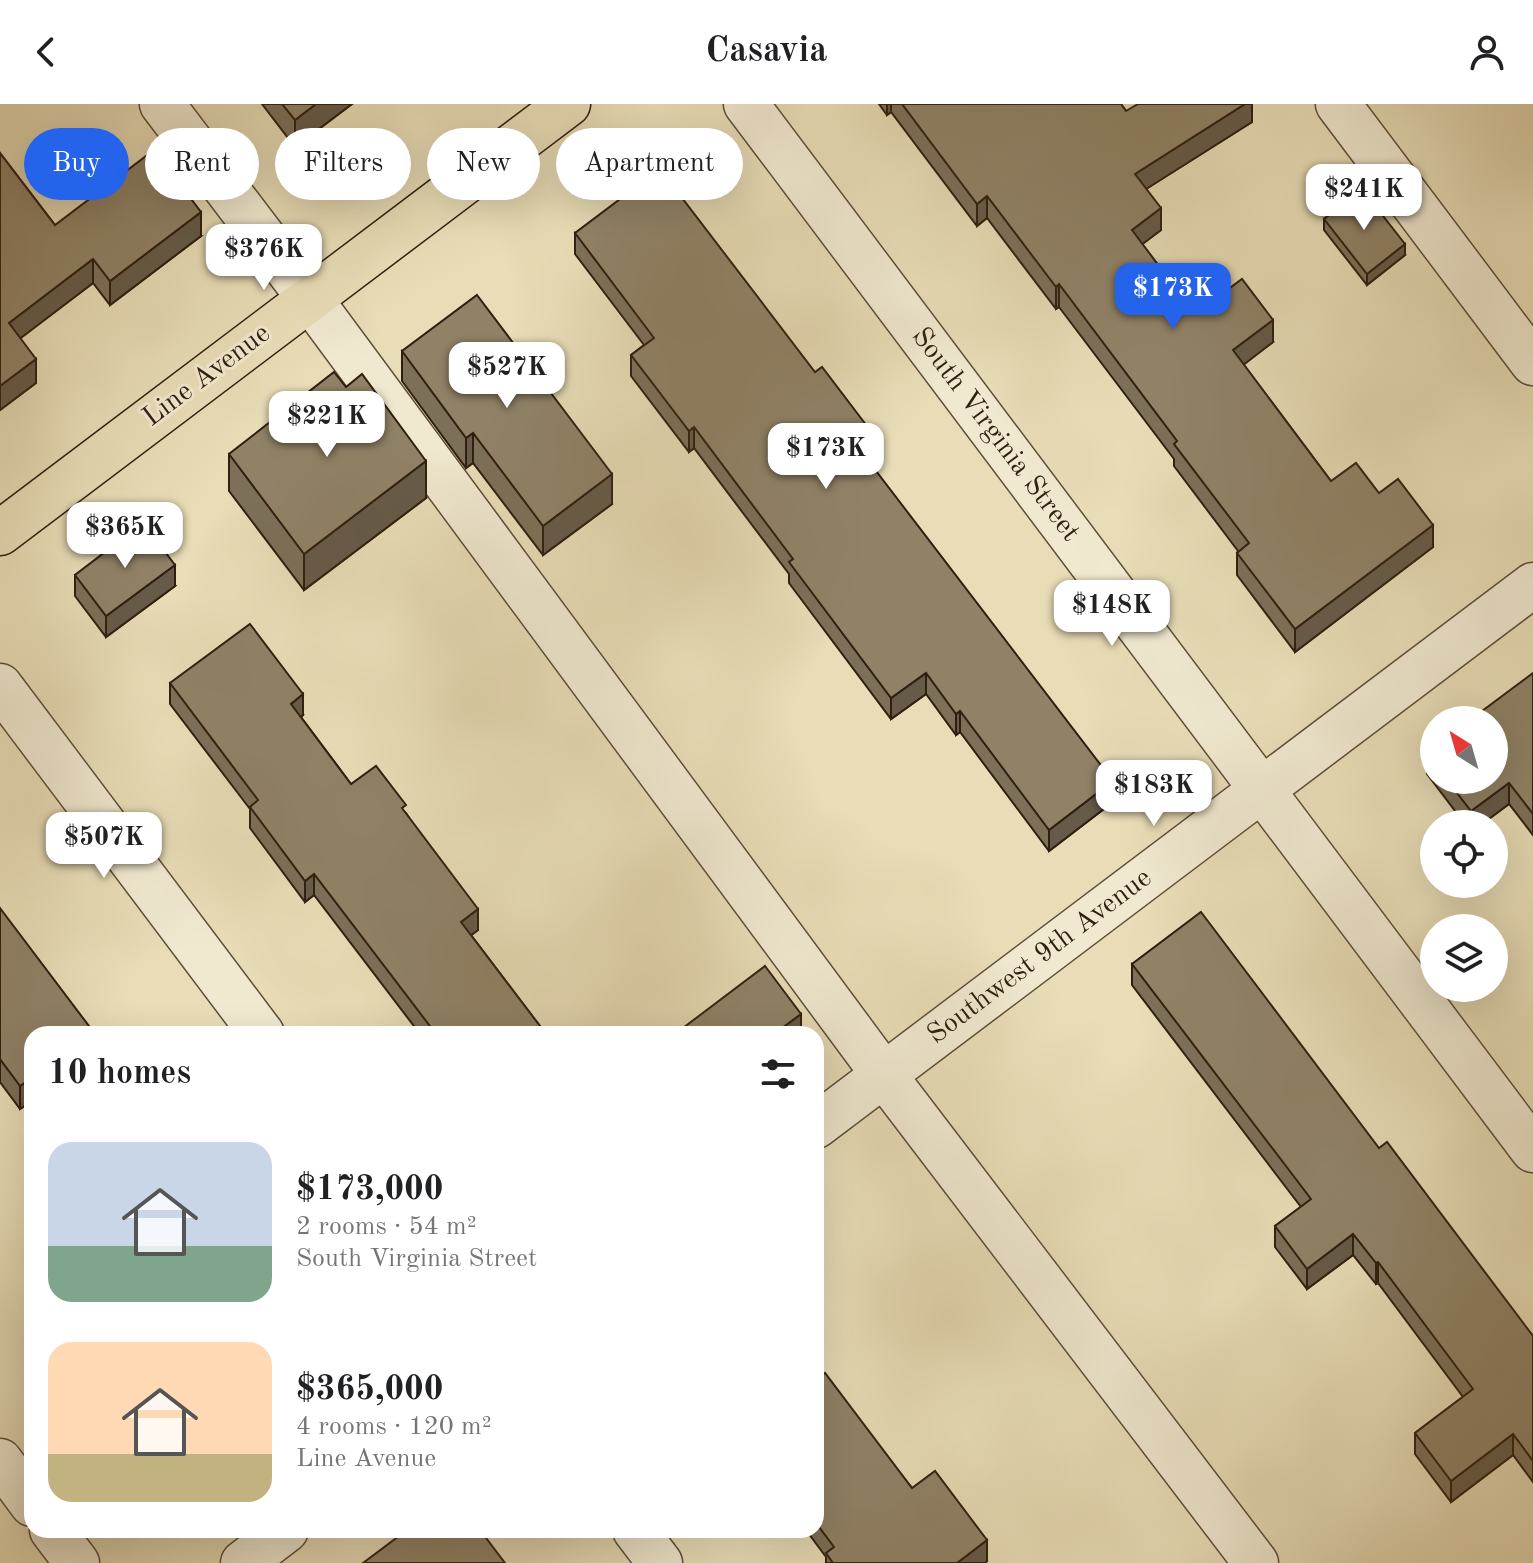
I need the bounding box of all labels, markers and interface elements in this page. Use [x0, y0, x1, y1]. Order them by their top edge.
icon: back [24, 30, 68, 74]
icon: person [1465, 30, 1509, 74]
text: Casavia [705, 34, 828, 70]
chip: Buy [24, 128, 129, 200]
chip: Rent [145, 128, 259, 200]
chip: Filters [275, 128, 411, 200]
chip: New [427, 128, 540, 200]
chip: Apartment [556, 128, 743, 200]
pin: $241K [1308, 164, 1420, 232]
text: $241K [1324, 177, 1404, 203]
pin: $376K [208, 224, 320, 292]
text: $376K [224, 237, 304, 263]
pin: $173K [1117, 263, 1229, 331]
text: $173K [1133, 276, 1213, 302]
street label: Line Avenue [138, 319, 276, 433]
street label: South Virginia Street [906, 323, 1084, 547]
pin: $527K [451, 342, 563, 410]
text: $527K [467, 355, 547, 381]
pin: $221K [271, 391, 383, 459]
text: $221K [287, 404, 367, 430]
pin: $173K [770, 423, 882, 491]
text: $173K [786, 436, 866, 462]
pin: $365K [69, 502, 181, 570]
text: $365K [85, 515, 165, 541]
pin: $148K [1056, 580, 1168, 648]
text: $148K [1072, 593, 1152, 619]
north arrow [1420, 706, 1508, 794]
map controls [1420, 706, 1508, 1002]
pin: $183K [1098, 760, 1210, 828]
text: $183K [1114, 773, 1194, 799]
button: locate [1420, 810, 1508, 898]
pin: $507K [48, 812, 160, 880]
text: $507K [64, 825, 144, 851]
street label: Southwest 9th Avenue [923, 864, 1157, 1050]
button: layers [1420, 914, 1508, 1002]
icon: filters [756, 1052, 800, 1096]
text: 10 homes [48, 1057, 191, 1091]
text: $173,000 [296, 1173, 444, 1207]
icon: home [112, 1174, 208, 1270]
text: 2 rooms · 54 m² [296, 1214, 477, 1240]
text: South Virginia Street [296, 1246, 537, 1272]
text: $365,000 [296, 1373, 444, 1407]
icon: home [112, 1374, 208, 1470]
text: 4 rooms · 120 m² [296, 1414, 492, 1440]
text: Line Avenue [296, 1446, 436, 1472]

